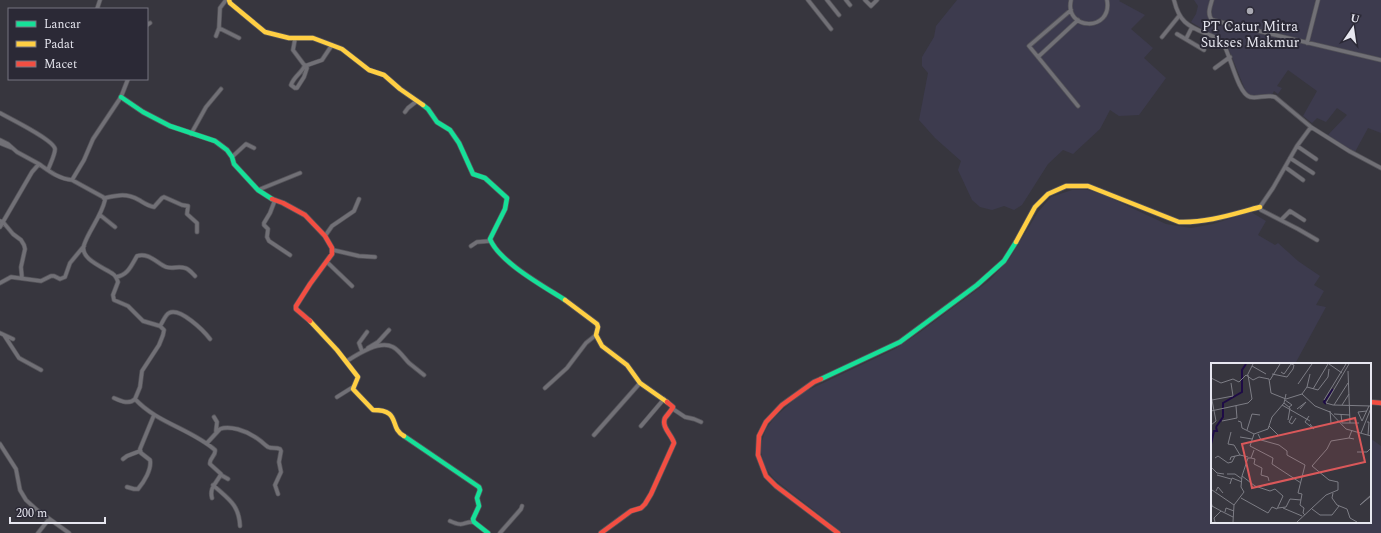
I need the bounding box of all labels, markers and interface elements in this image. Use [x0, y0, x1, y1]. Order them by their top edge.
marker: PT Catur Mitra Sukses Makmur [1245, 6, 1255, 16]
legend [8, 8, 148, 80]
north arrow [1333, 8, 1373, 48]
text: U [1349, 9, 1362, 28]
text: Lancar [44, 15, 81, 34]
place label: PT Catur Mitra Sukses Makmur [1201, 16, 1300, 53]
text: Padat [44, 35, 74, 54]
text: Macet [44, 55, 77, 74]
inset map [1211, 363, 1371, 523]
scale bar [10, 499, 105, 525]
text: 200 m [16, 504, 47, 523]

